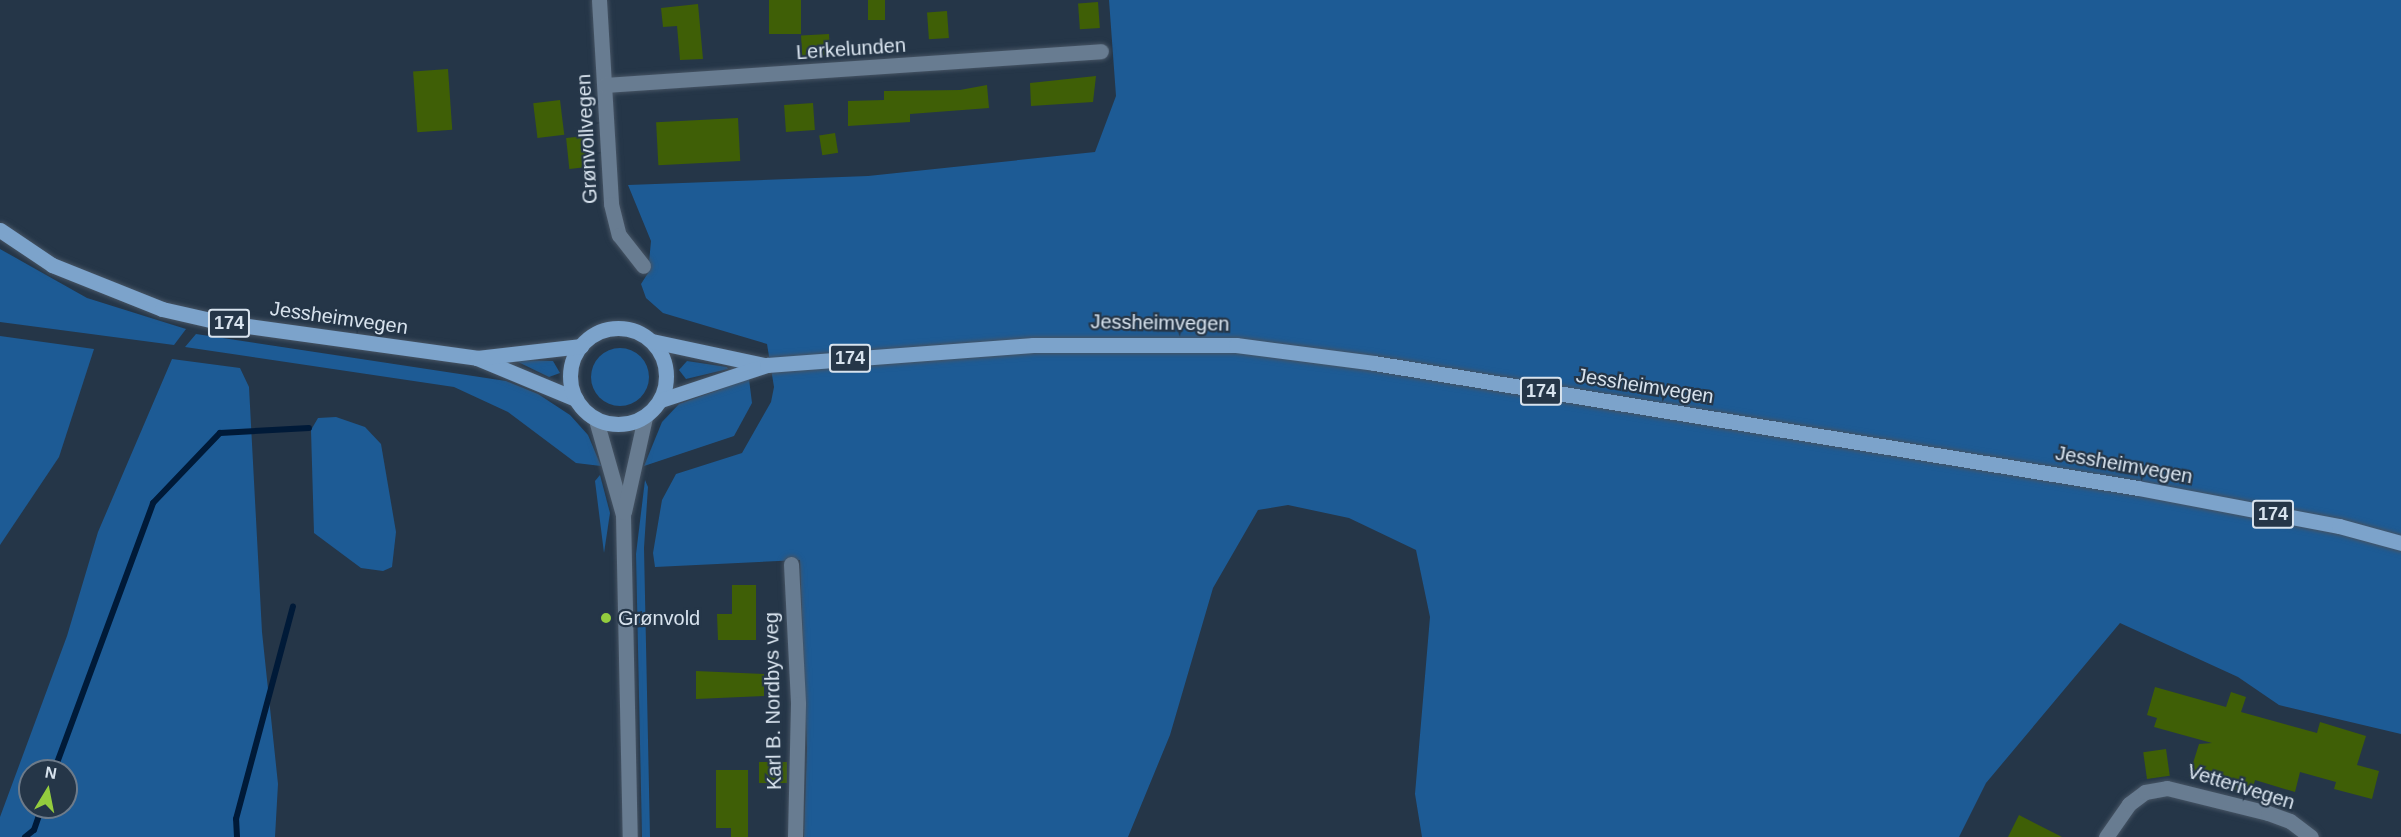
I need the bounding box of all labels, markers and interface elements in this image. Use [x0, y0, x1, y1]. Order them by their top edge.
street label: Lerkelunden [795, 33, 907, 65]
street label: Grønvollvegen [572, 73, 602, 205]
street label: Jessheimvegen [269, 296, 409, 340]
road number: 174 [206, 308, 252, 338]
street label: Jessheimvegen [1090, 310, 1230, 336]
road number: 174 [828, 343, 872, 373]
street label: Jessheimvegen [1574, 363, 1716, 409]
road number: 174 [1518, 376, 1564, 406]
street label: Jessheimvegen [2053, 441, 2195, 489]
road number: 174 [2250, 499, 2296, 529]
place label: Grønvold [618, 606, 700, 630]
marker: Grønvold [599, 611, 613, 625]
street label: Karl B. Nordbys veg [759, 612, 787, 790]
north arrow [18, 759, 78, 819]
street label: Vetterivegen [2184, 759, 2298, 815]
text: N [44, 763, 58, 782]

